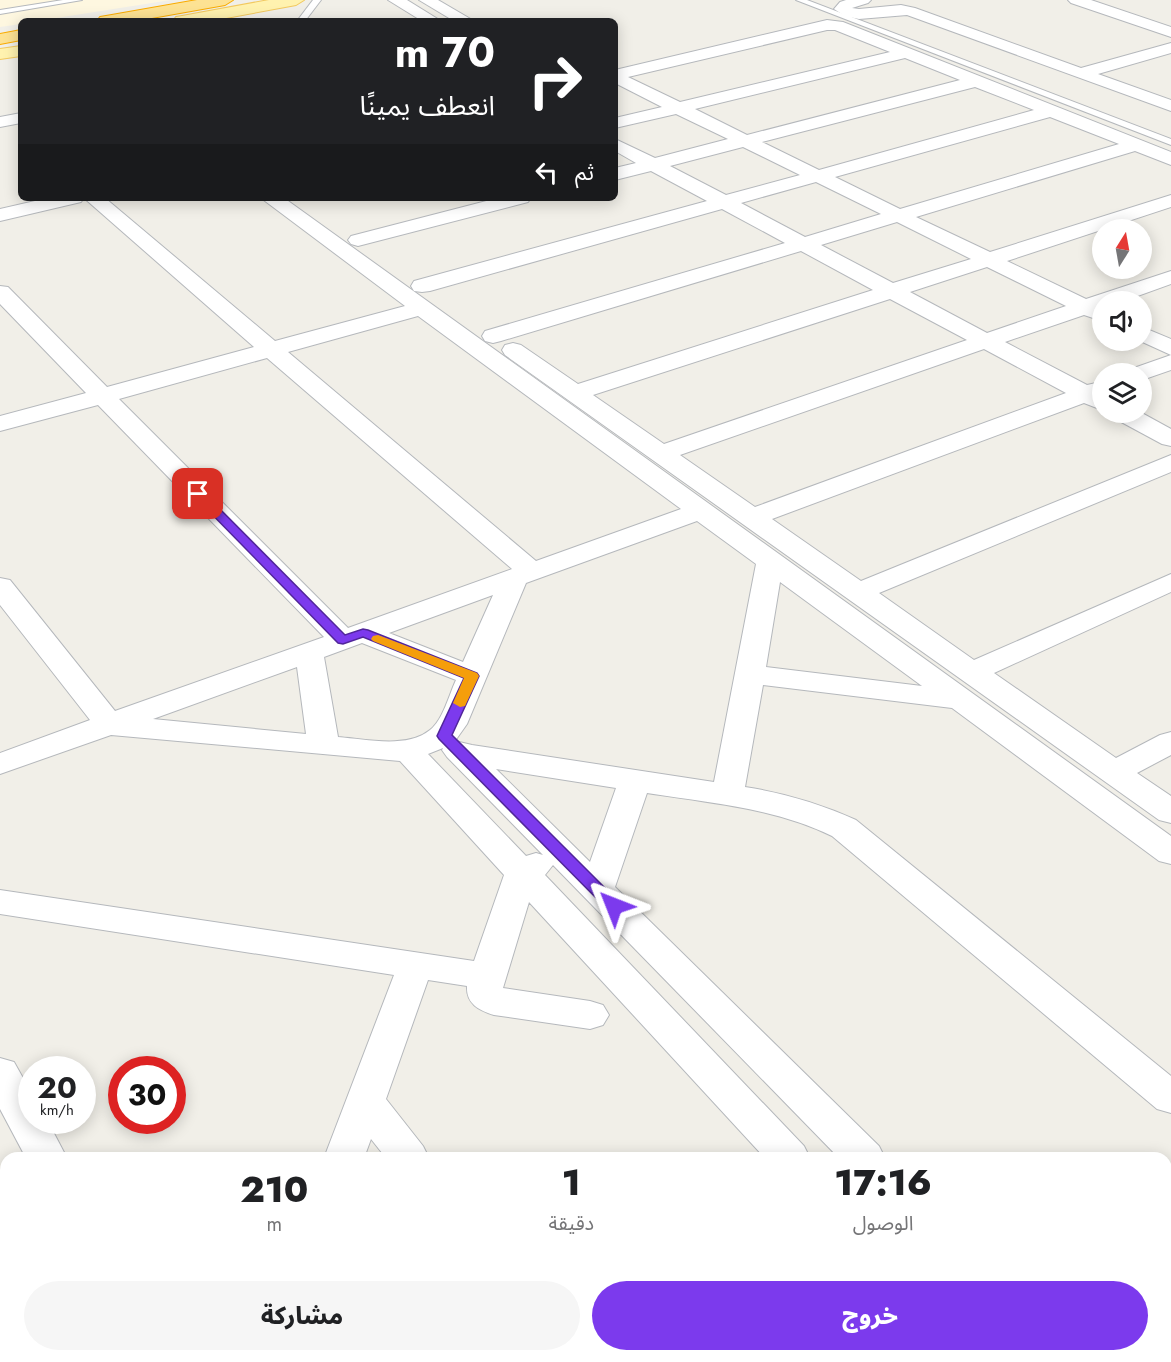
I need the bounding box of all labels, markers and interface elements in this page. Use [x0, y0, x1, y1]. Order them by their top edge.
text: 70 m [395, 22, 495, 83]
icon: right [516, 42, 594, 120]
text: انعطف يمينًا [359, 86, 495, 125]
icon: left [530, 156, 563, 189]
text: ثم [575, 156, 594, 188]
north arrow [1092, 219, 1152, 279]
map controls [1092, 219, 1152, 423]
button: sound [1092, 291, 1152, 351]
button: layers [1092, 363, 1152, 423]
pin [172, 468, 223, 519]
icon: arrive [181, 477, 214, 510]
position arrow [582, 874, 646, 938]
speed limit sign: 30 [108, 1056, 186, 1134]
text: 20 [37, 1066, 77, 1109]
text: km/h [40, 1099, 74, 1121]
text: 1 [562, 1156, 581, 1208]
text: 17:16 [834, 1156, 932, 1208]
text: 210 [240, 1163, 308, 1215]
text: دقيقة [549, 1209, 594, 1238]
text: الوصول [853, 1209, 913, 1238]
text: m [266, 1210, 282, 1239]
button: مشاركة [24, 1281, 580, 1350]
button: خروج [592, 1281, 1148, 1350]

